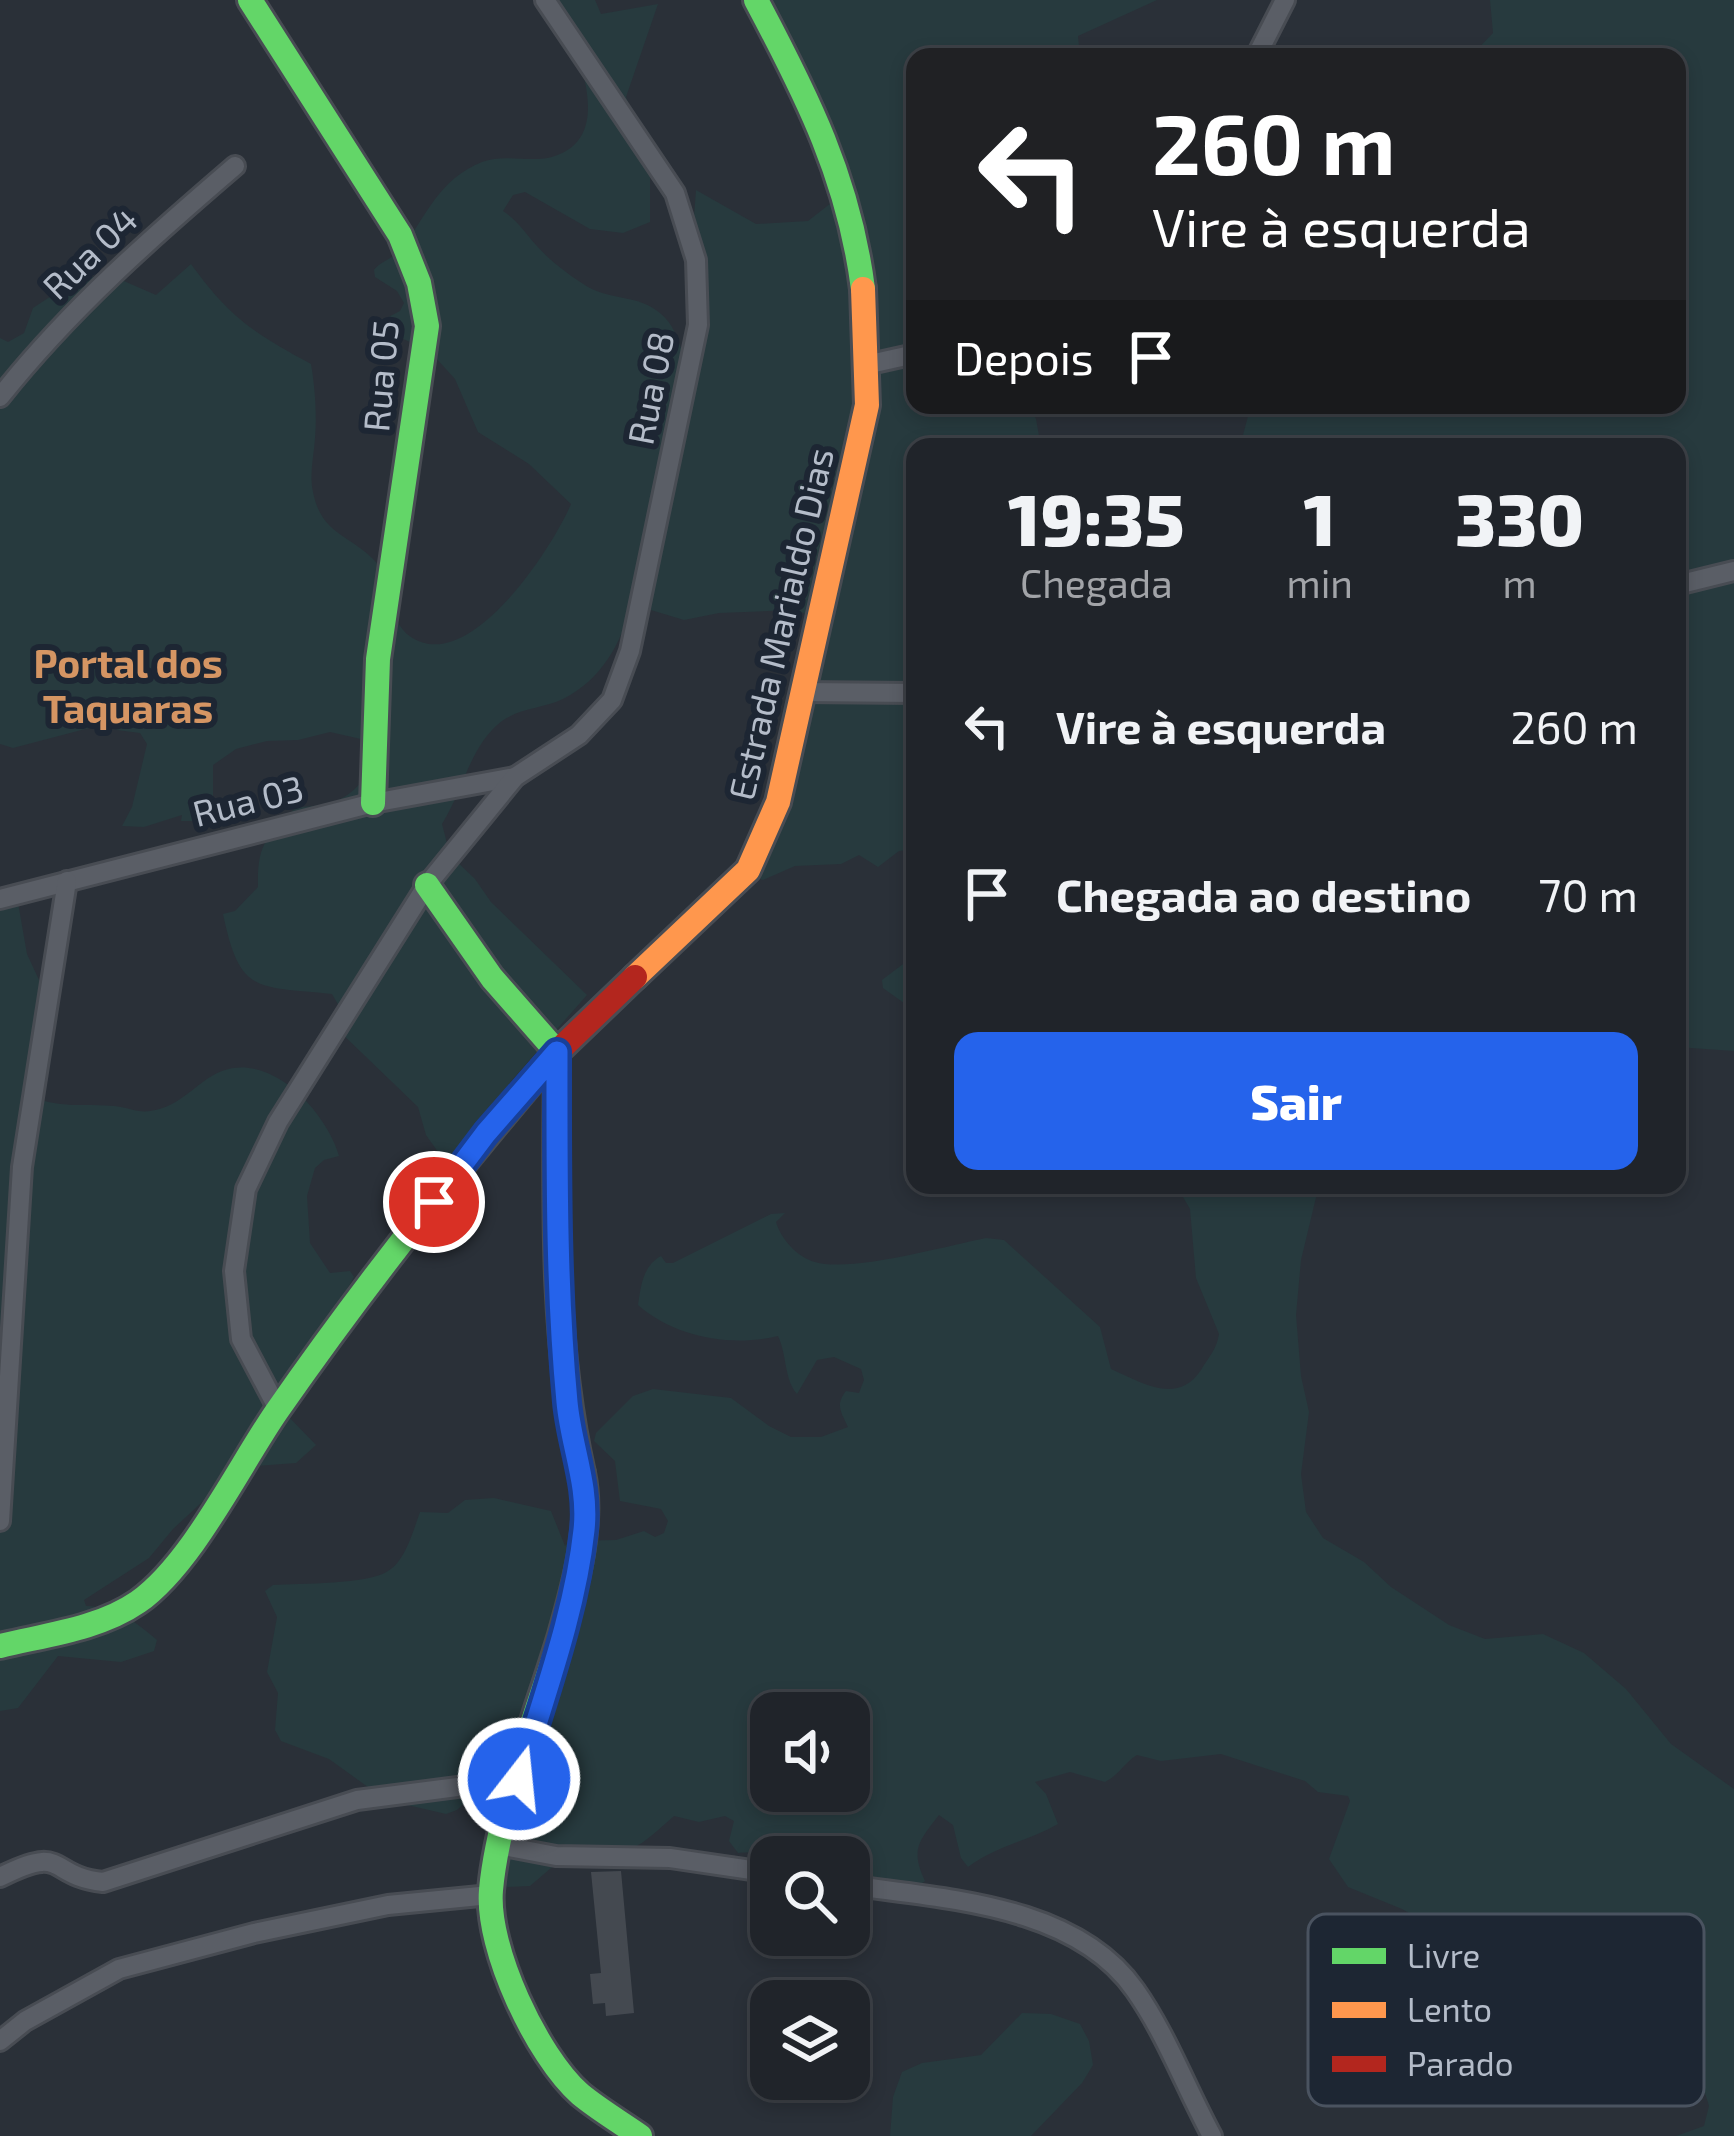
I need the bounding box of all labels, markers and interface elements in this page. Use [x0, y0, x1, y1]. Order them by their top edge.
text: 260 m [1152, 91, 1396, 192]
icon: left [954, 96, 1110, 252]
text: Vire à esquerda [1152, 193, 1531, 258]
street label: Rua 04 [33, 197, 145, 307]
street label: Rua 05 [353, 318, 406, 433]
icon: arrive [1118, 324, 1184, 390]
street label: Rua 08 [618, 328, 682, 448]
text: Depois [954, 330, 1094, 384]
street label: Estrada Marialdo Dias [718, 443, 841, 804]
text: 19:35 [1008, 474, 1185, 560]
text: 1 [1304, 474, 1336, 560]
text: 330 [1455, 474, 1584, 560]
text: Chegada [1020, 559, 1173, 606]
text: min [1287, 559, 1353, 606]
text: m [1502, 559, 1537, 606]
district label: Portal dos Taquaras [33, 639, 223, 731]
icon: left [954, 693, 1020, 759]
text: Vire à esquerda [1056, 699, 1386, 753]
text: 260 m [1510, 699, 1638, 753]
street label: Rua 03 [188, 765, 307, 834]
icon: arrive [954, 861, 1020, 927]
text: Chegada ao destino [1056, 867, 1471, 921]
text: 70 m [1538, 867, 1638, 921]
button: Sair [954, 1032, 1638, 1170]
pin [383, 1151, 485, 1253]
icon: arrive [401, 1169, 467, 1235]
map controls [750, 1692, 870, 2100]
button: sound [750, 1692, 870, 1812]
position arrow [456, 1716, 582, 1842]
button: search [750, 1836, 870, 1956]
legend [1308, 1914, 1704, 2106]
text: Livre [1407, 1935, 1480, 1975]
button: layers [750, 1980, 870, 2100]
text: Lento [1407, 1989, 1492, 2029]
text: Parado [1407, 2043, 1513, 2083]

